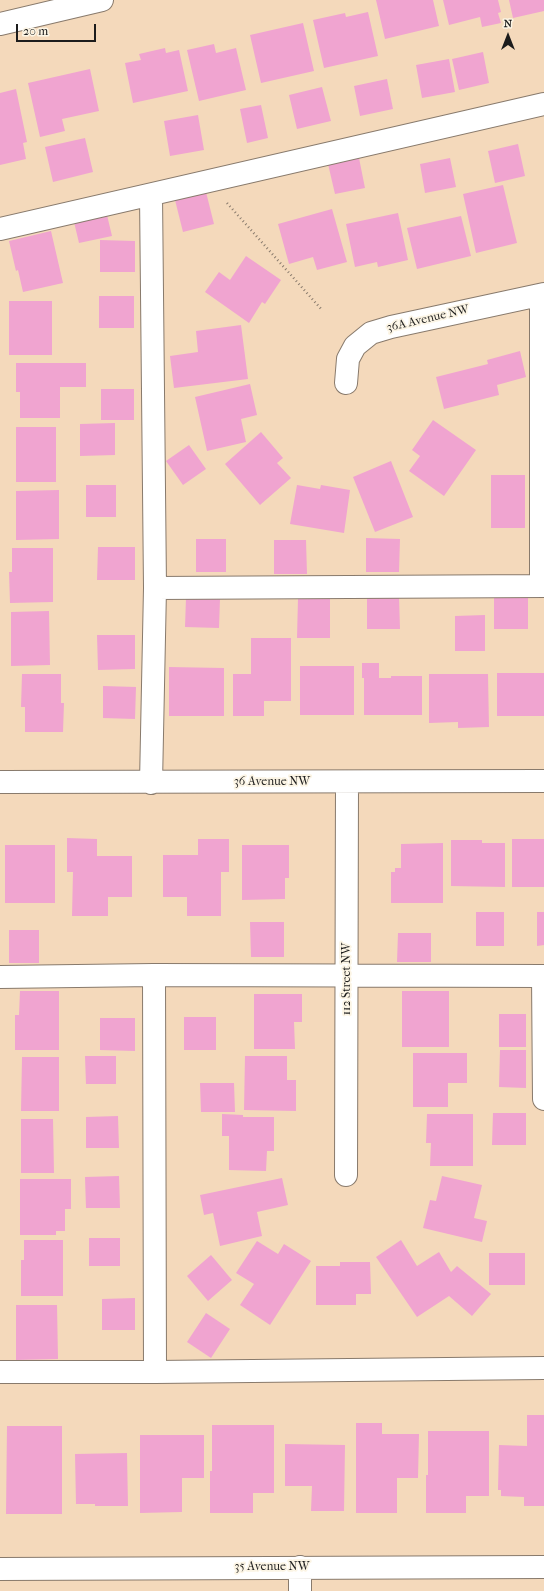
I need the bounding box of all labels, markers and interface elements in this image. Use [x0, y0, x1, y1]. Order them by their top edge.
scale bar [18, 16, 98, 42]
north arrow [488, 16, 528, 56]
text: N [504, 17, 512, 30]
text: 20 m [23, 24, 48, 38]
street label: 36A Avenue NW [385, 303, 471, 335]
street label: 36 Avenue NW [234, 775, 310, 789]
street label: 112 Street NW [340, 943, 354, 1015]
street label: 35 Avenue NW [235, 1560, 309, 1574]

